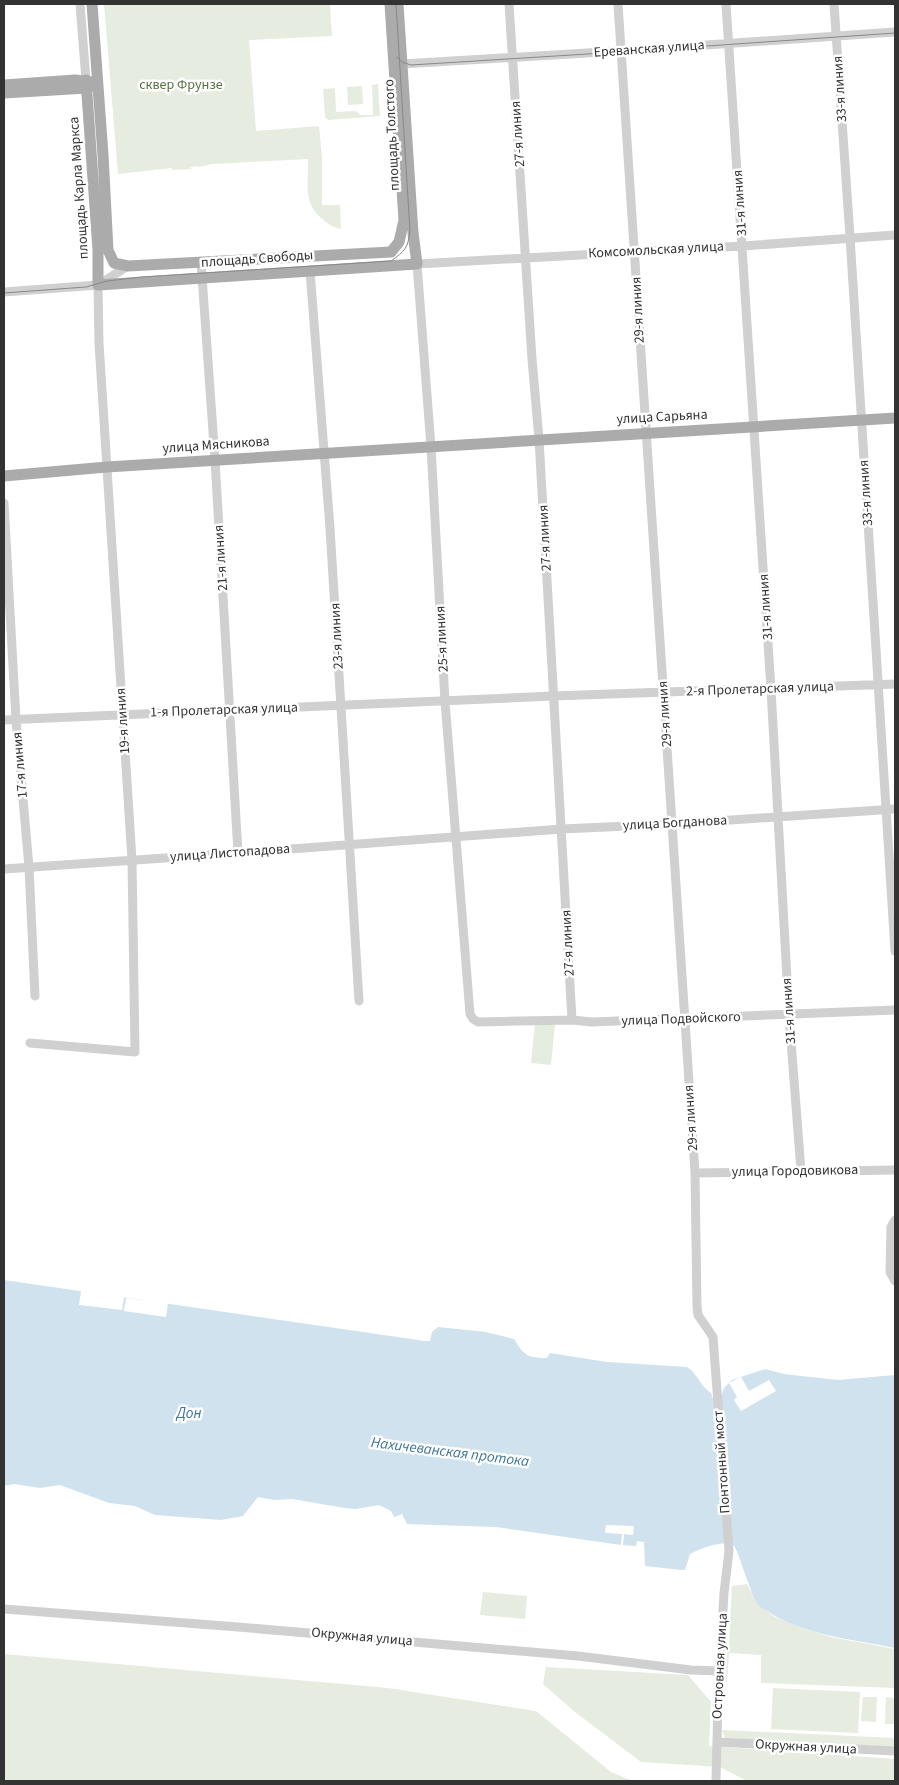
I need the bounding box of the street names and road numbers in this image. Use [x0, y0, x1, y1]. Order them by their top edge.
street label: Ереванская улица [593, 35, 705, 63]
street label: 33-я линия [828, 55, 852, 123]
street label: площадь Толстого [379, 79, 405, 191]
street label: 27-я линия [506, 100, 530, 168]
street label: площадь Карла Маркса [64, 116, 94, 260]
street label: 31-я линия [728, 169, 752, 237]
street label: Комсомольская улица [588, 236, 724, 264]
street label: площадь Свободы [200, 245, 314, 273]
street label: 29-я линия [626, 276, 650, 344]
street label: улица Сарьяна [616, 405, 708, 429]
street label: улица Мясникова [162, 431, 270, 459]
street label: 33-я линия [854, 459, 878, 527]
street label: 27-я линия [533, 504, 557, 572]
street label: 21-я линия [209, 524, 233, 592]
street label: 31-я линия [754, 573, 778, 641]
street label: 23-я линия [325, 602, 349, 670]
street label: 25-я линия [430, 605, 454, 673]
street label: 2-я Пролетарская улица [686, 676, 834, 702]
street label: 29-я линия [653, 680, 677, 748]
street label: 19-я линия [111, 687, 135, 755]
street label: 1-я Пролетарская улица [150, 697, 298, 723]
street label: 17-я линия [7, 731, 33, 799]
street label: улица Богданова [622, 810, 728, 836]
street label: улица Листопадова [169, 839, 291, 867]
street label: 27-я линия [556, 909, 580, 977]
street label: 31-я линия [777, 977, 801, 1045]
street label: улица Подвойского [621, 1007, 741, 1031]
street label: 29-я линия [679, 1084, 703, 1152]
street label: улица Городовикова [732, 1160, 858, 1182]
street label: Понтонный мост [708, 1409, 736, 1514]
street label: Островная улица [707, 1613, 733, 1719]
street label: Окружная улица [311, 1623, 413, 1651]
street label: Окружная улица [755, 1734, 857, 1760]

